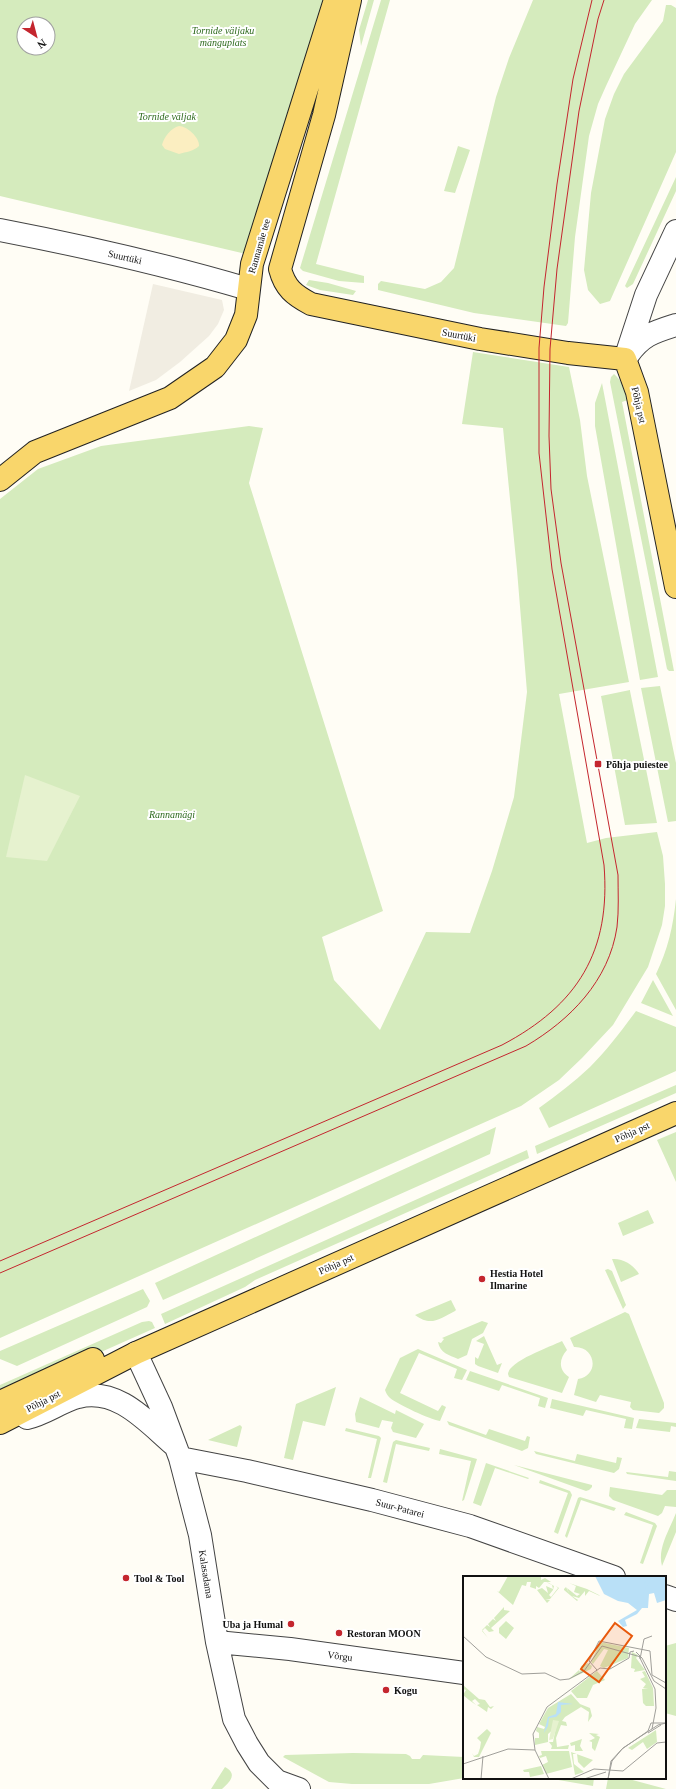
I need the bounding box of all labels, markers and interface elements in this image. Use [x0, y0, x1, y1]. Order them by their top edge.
north arrow [16, 16, 56, 56]
park label: Tornide väljaku mänguplats [192, 25, 254, 48]
text: N [35, 37, 49, 51]
park label: Tornide väljak [138, 111, 196, 122]
street label: Rannamäe tee [246, 217, 272, 275]
street label: Suurtüki [107, 248, 143, 266]
street label: Suurtüki [441, 326, 477, 344]
street label: Põhja pst [629, 386, 649, 424]
marker: Põhja puiestee [593, 759, 603, 769]
place label: Põhja puiestee [606, 759, 669, 770]
park label: Rannamägi [148, 809, 195, 820]
street label: Põhja pst [613, 1119, 651, 1145]
street label: Põhja pst [317, 1251, 355, 1277]
place label: Hestia Hotel Ilmarine [490, 1268, 543, 1291]
marker: Hestia Hotel Ilmarine [477, 1274, 487, 1284]
street label: Põhja pst [24, 1388, 62, 1414]
street label: Suur-Patarei [375, 1496, 426, 1520]
street label: Kalasadama [197, 1549, 215, 1600]
marker: Tool & Tool [121, 1573, 131, 1583]
place label: Tool & Tool [134, 1573, 184, 1584]
inset map [463, 1576, 666, 1779]
place label: Uba ja Humal [222, 1619, 283, 1630]
marker: Uba ja Humal [286, 1619, 296, 1629]
marker: Restoran MOON [334, 1628, 344, 1638]
place label: Restoran MOON [347, 1628, 421, 1639]
street label: Võrgu [327, 1649, 353, 1663]
marker: Kogu [381, 1685, 391, 1695]
place label: Kogu [394, 1685, 418, 1696]

